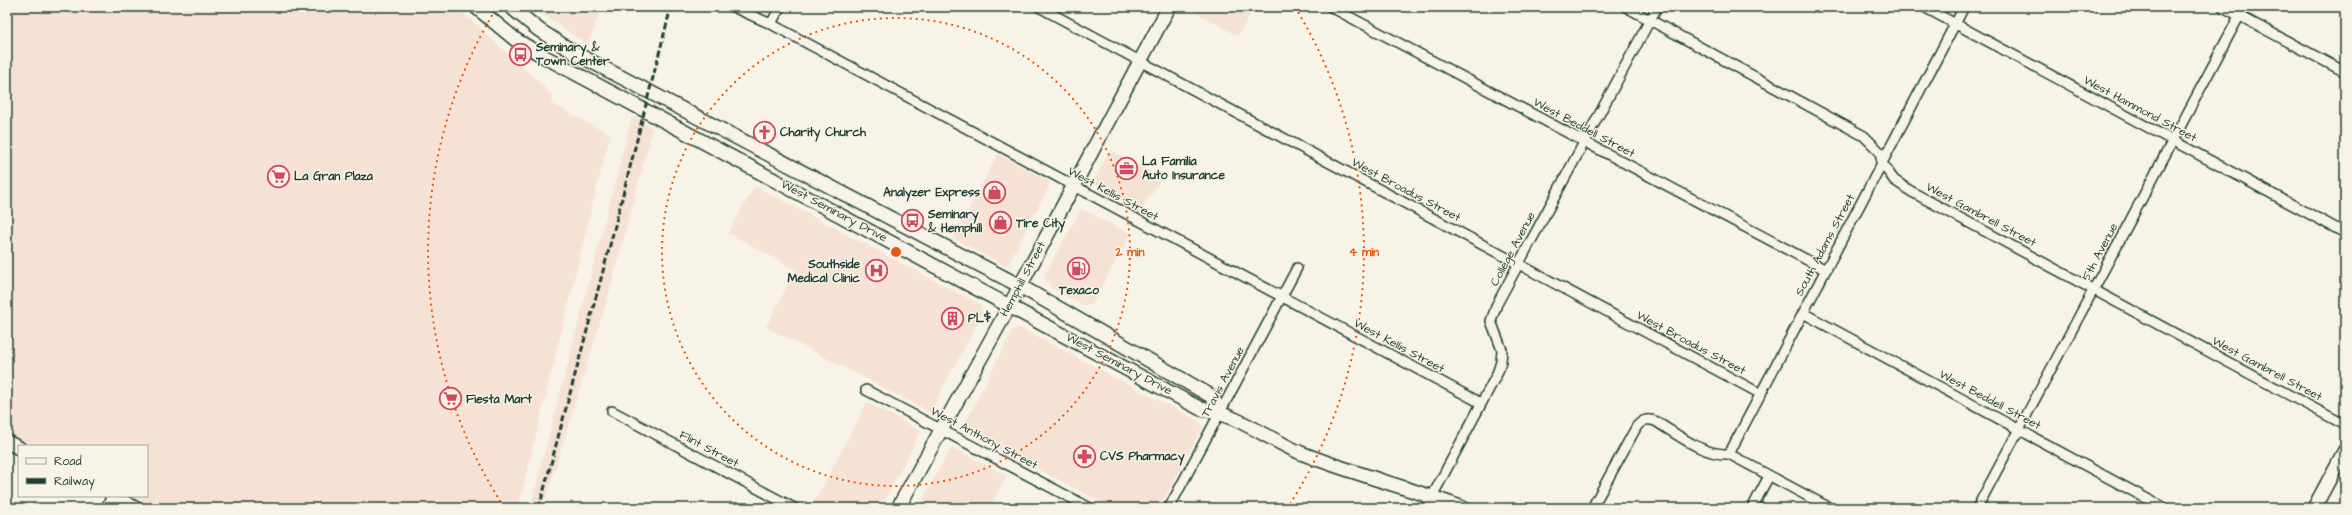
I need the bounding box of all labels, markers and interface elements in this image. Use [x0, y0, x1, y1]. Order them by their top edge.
place label: Seminary & Town Center [535, 39, 610, 70]
bus stop icon: Seminary & Town Center [508, 41, 534, 67]
street label: West Hammond Street [2080, 72, 2200, 146]
street label: West Beddell Street [1530, 94, 1638, 162]
church icon: Charity Church [751, 119, 777, 145]
place label: Charity Church [780, 124, 867, 142]
place label: La Familia Auto Insurance [1142, 153, 1225, 184]
street label: West Broadus Street [1348, 154, 1464, 226]
office icon: La Familia Auto Insurance [1113, 155, 1139, 181]
supermarket icon: La Gran Plaza [265, 163, 291, 189]
street label: West Kellis Street [1065, 163, 1162, 225]
place label: La Gran Plaza [294, 168, 374, 185]
street label: West Seminary Drive [778, 176, 890, 247]
shop icon: Analyzer Express [982, 179, 1008, 205]
street label: West Gambrell Street [1923, 179, 2039, 251]
place label: Analyzer Express [883, 184, 980, 202]
street label: South Adams Street [1791, 191, 1859, 299]
place label: Seminary & Hemphill [927, 206, 982, 238]
bus stop icon: Seminary & Hemphill [900, 208, 926, 234]
street label: College Avenue [1486, 208, 1541, 290]
shop icon: Tire City [988, 210, 1014, 236]
place label: Tire City [1015, 215, 1065, 233]
street label: 5th Avenue [2078, 220, 2123, 284]
street label: Hemphill Street [996, 238, 1050, 320]
text: 2 min [1115, 244, 1144, 261]
text: 4 min [1349, 244, 1379, 261]
centre of rings [889, 245, 903, 259]
place label: Southside Medical Clinic [788, 256, 860, 287]
fuel station icon: Texaco [1066, 256, 1092, 282]
hospital icon: Southside Medical Clinic [863, 258, 889, 284]
place label: Texaco [1058, 282, 1099, 299]
building icon: PL$ [940, 305, 966, 331]
street label: West Broadus Street [1633, 307, 1749, 379]
place label: PL$ [968, 310, 991, 327]
street label: West Kellis Street [1351, 315, 1448, 377]
street label: West Seminary Drive [1063, 329, 1175, 400]
street label: West Gambrell Street [2209, 333, 2325, 405]
street label: Travis Avenue [1197, 343, 1249, 420]
street label: West Beddell Street [1936, 366, 2044, 434]
supermarket icon: Fiesta Mart [438, 386, 464, 412]
place label: Fiesta Mart [466, 391, 532, 408]
street label: West Anthony Street [927, 403, 1041, 474]
street label: Flint Street [676, 426, 742, 472]
pharmacy icon: CVS Pharmacy [1072, 443, 1098, 469]
legend [18, 445, 148, 497]
place label: CVS Pharmacy [1100, 448, 1185, 466]
text: Road [54, 453, 82, 470]
text: Railway [54, 473, 95, 491]

